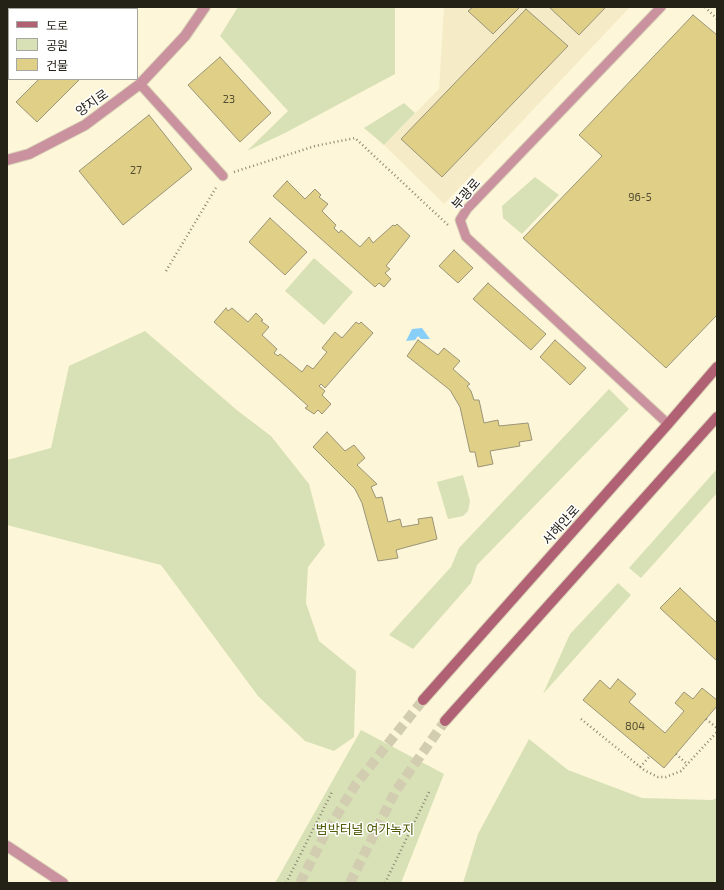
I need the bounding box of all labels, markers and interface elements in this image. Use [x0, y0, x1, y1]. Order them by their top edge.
legend [8, 8, 138, 80]
text: 도로 [46, 18, 68, 32]
text: 공원 [46, 38, 68, 52]
text: 건물 [46, 58, 68, 72]
street label: 양지로 [73, 86, 111, 120]
house number: 23 [223, 92, 235, 106]
house number: 27 [130, 163, 142, 177]
street label: 부광로 [448, 175, 484, 213]
house number: 96-5 [628, 190, 652, 204]
street label: 서해안로 [539, 502, 583, 548]
house number: 804 [625, 719, 645, 733]
park label: 범박터널 여가녹지 [316, 822, 414, 838]

